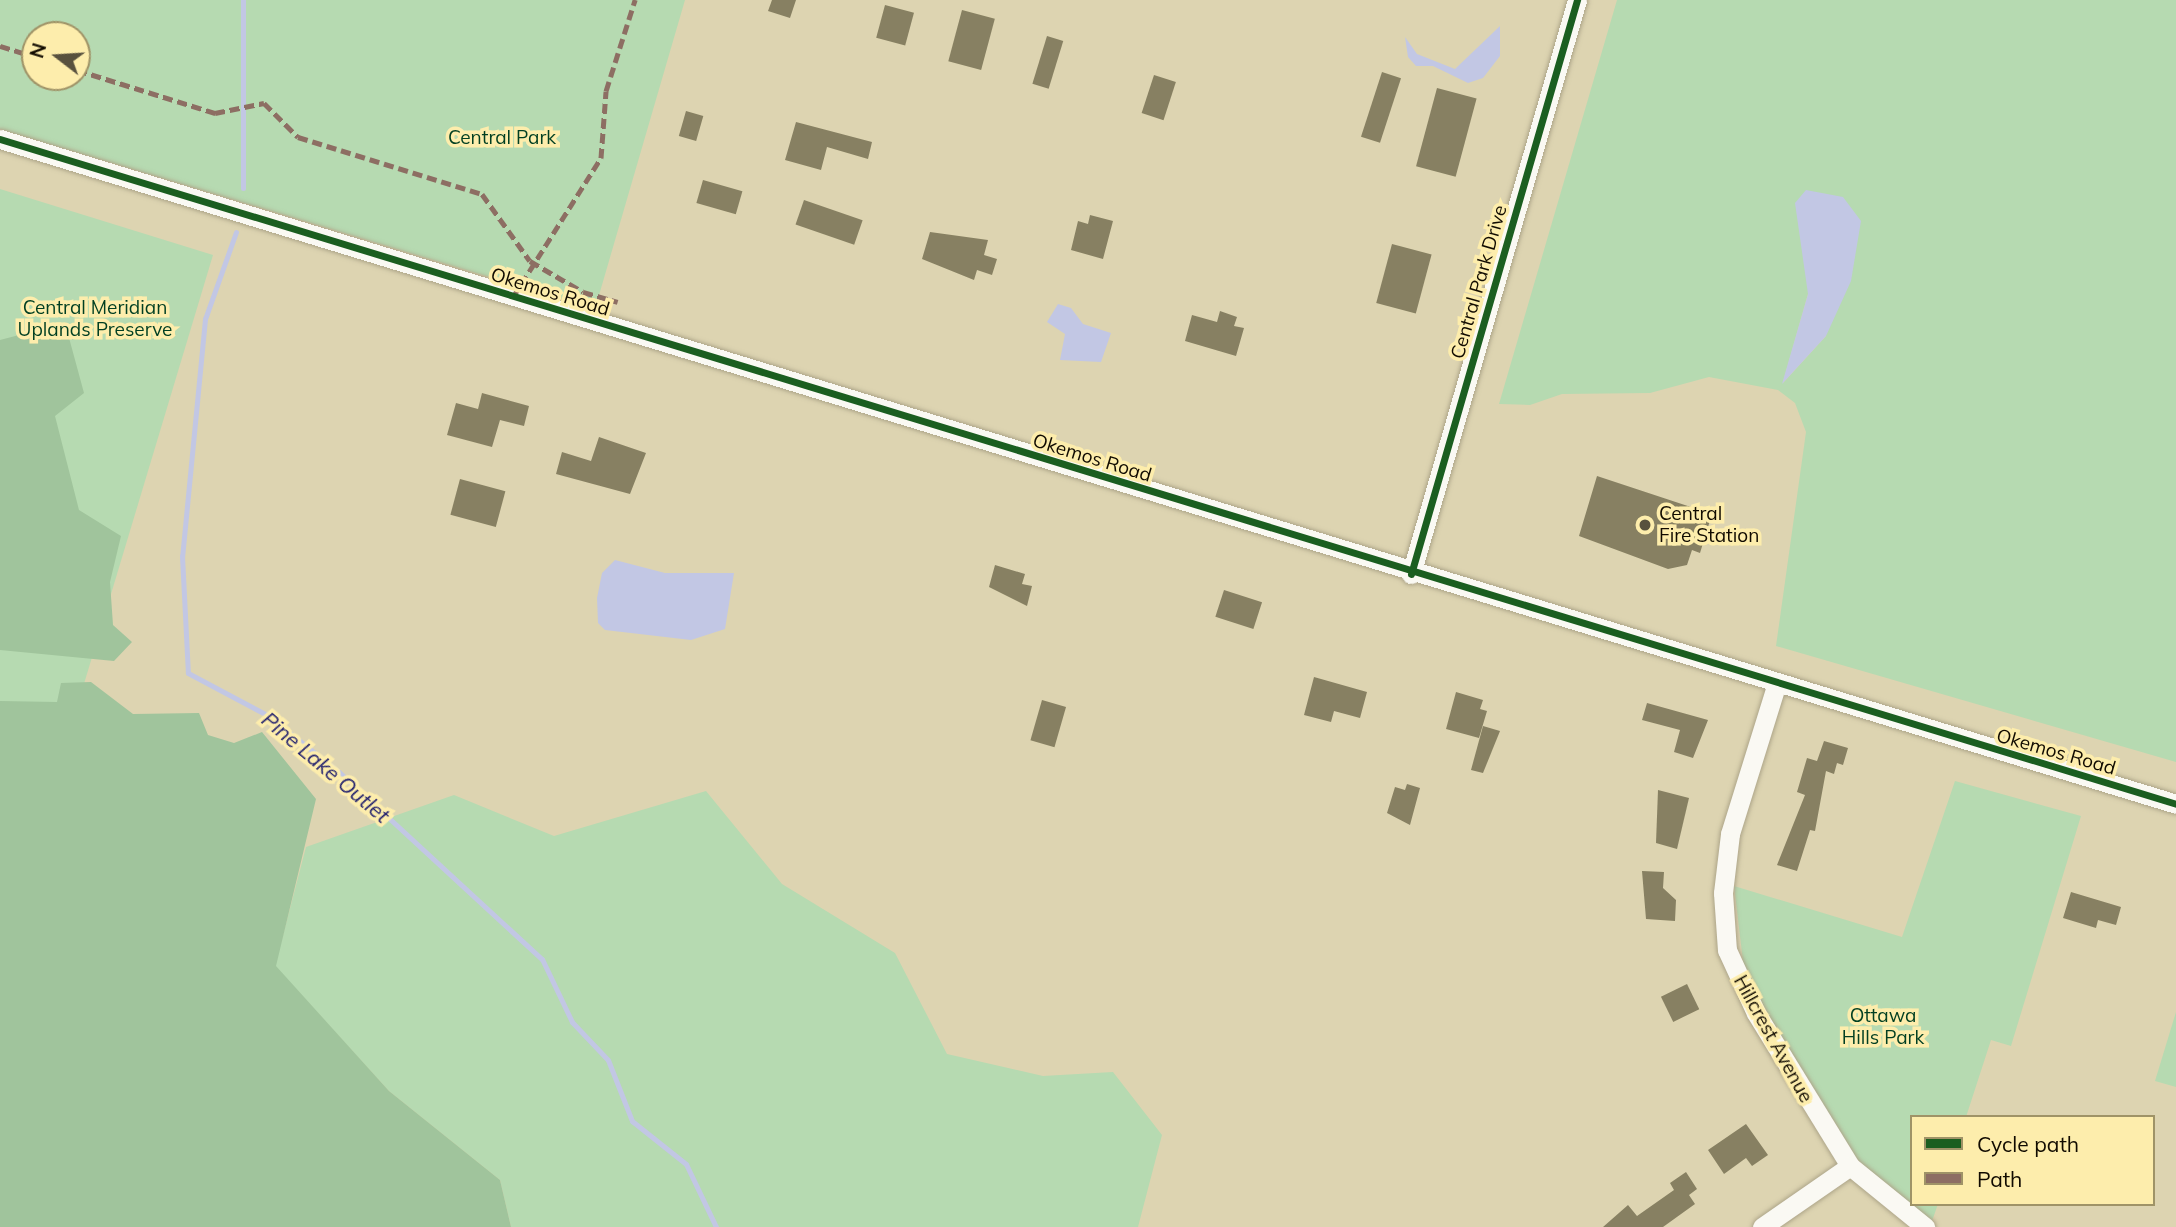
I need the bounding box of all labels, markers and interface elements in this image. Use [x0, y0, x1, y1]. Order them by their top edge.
north arrow [21, 21, 91, 91]
text: N [24, 40, 51, 61]
park label: Central Park [448, 127, 556, 149]
street label: Central Park Drive [1446, 202, 1512, 362]
street label: Okemos Road [488, 263, 612, 321]
park label: Central Meridian Uplands Preserve [18, 297, 172, 341]
street label: Okemos Road [1030, 429, 1154, 487]
place label: Central Fire Station [1659, 503, 1759, 547]
marker: Central Fire Station [1637, 517, 1653, 533]
water label: Pine Lake Outlet [257, 706, 395, 828]
street label: Okemos Road [1994, 724, 2118, 780]
street label: Hillcrest Avenue [1729, 971, 1817, 1107]
park label: Ottawa Hills Park [1842, 1005, 1924, 1049]
legend [1910, 1115, 2155, 1206]
text: Cycle path [1977, 1131, 2079, 1157]
text: Path [1977, 1166, 2022, 1192]

